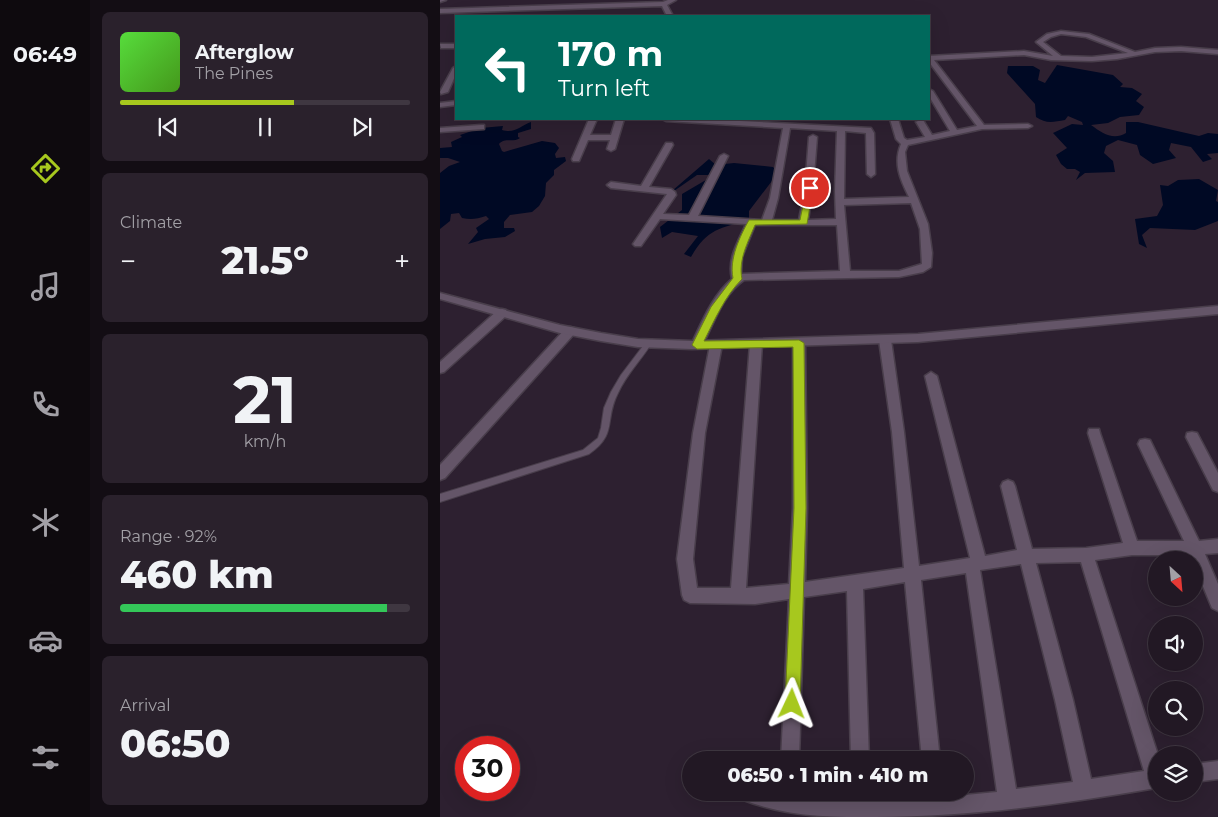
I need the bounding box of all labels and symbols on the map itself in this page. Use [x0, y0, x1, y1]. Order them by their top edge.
pin [789, 167, 831, 209]
north arrow [1148, 551, 1202, 606]
position arrow [765, 677, 817, 729]
speed limit sign: 30 [455, 736, 520, 801]

